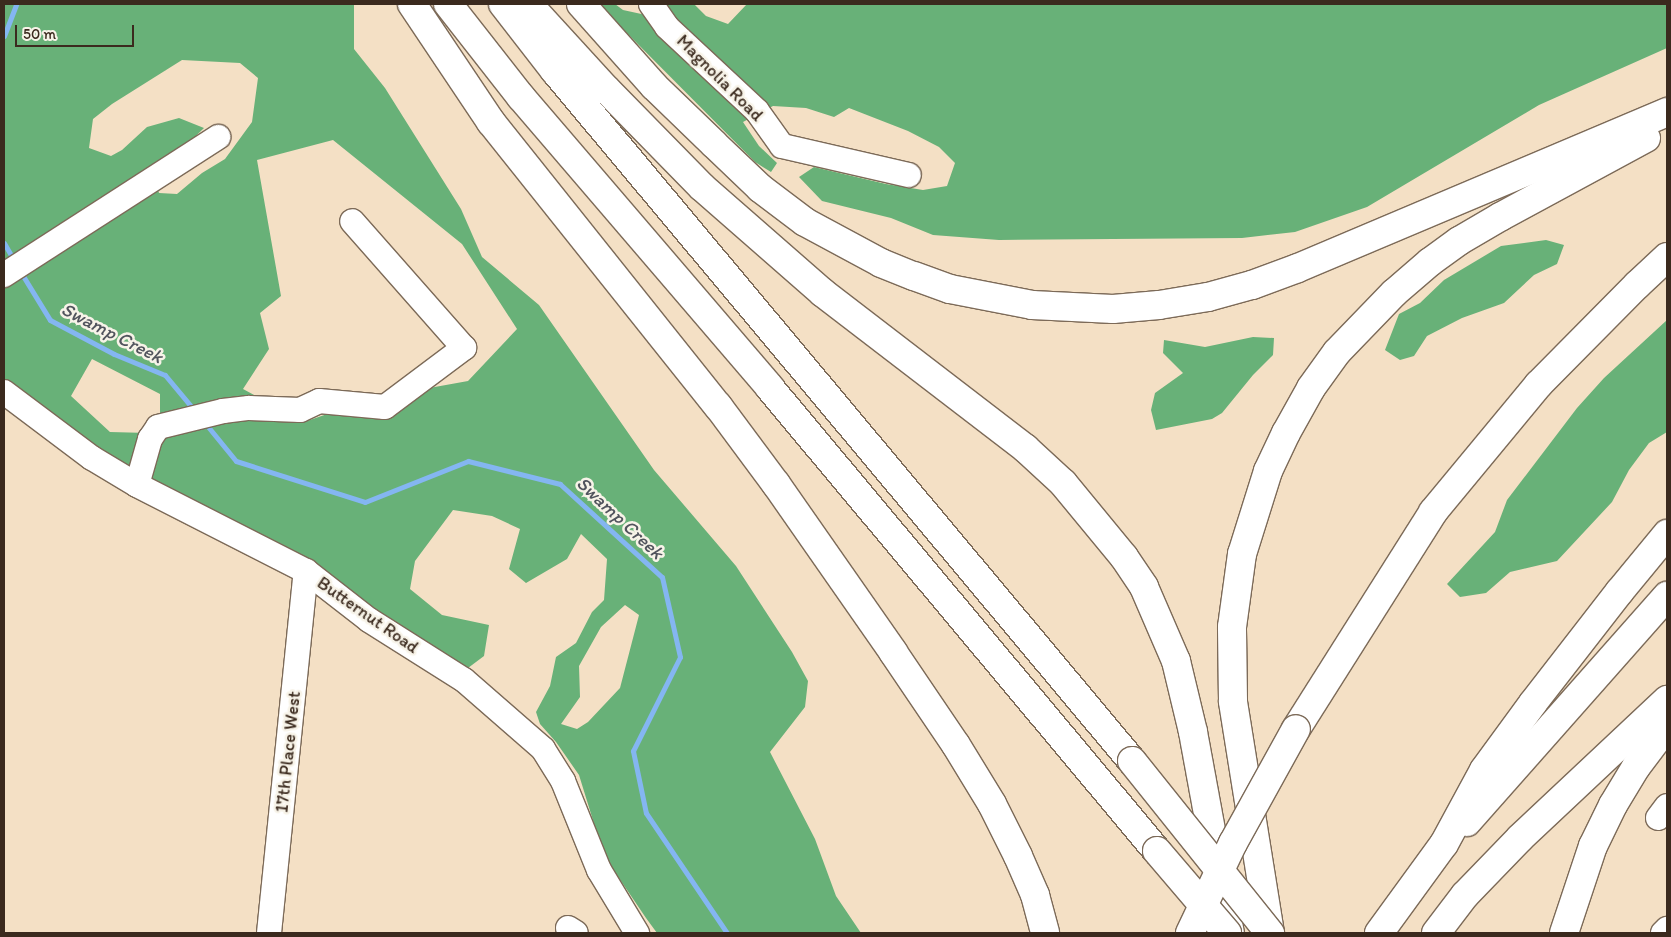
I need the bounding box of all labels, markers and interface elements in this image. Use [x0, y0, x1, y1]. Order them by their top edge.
scale bar [18, 15, 136, 47]
text: 50 m [23, 25, 56, 43]
street label: Magnolia Road [672, 30, 768, 126]
water label: Swamp Creek [58, 298, 166, 368]
water label: Swamp Creek [572, 472, 668, 564]
street label: Butternut Road [313, 572, 423, 658]
street label: 17th Place West [271, 691, 305, 813]

